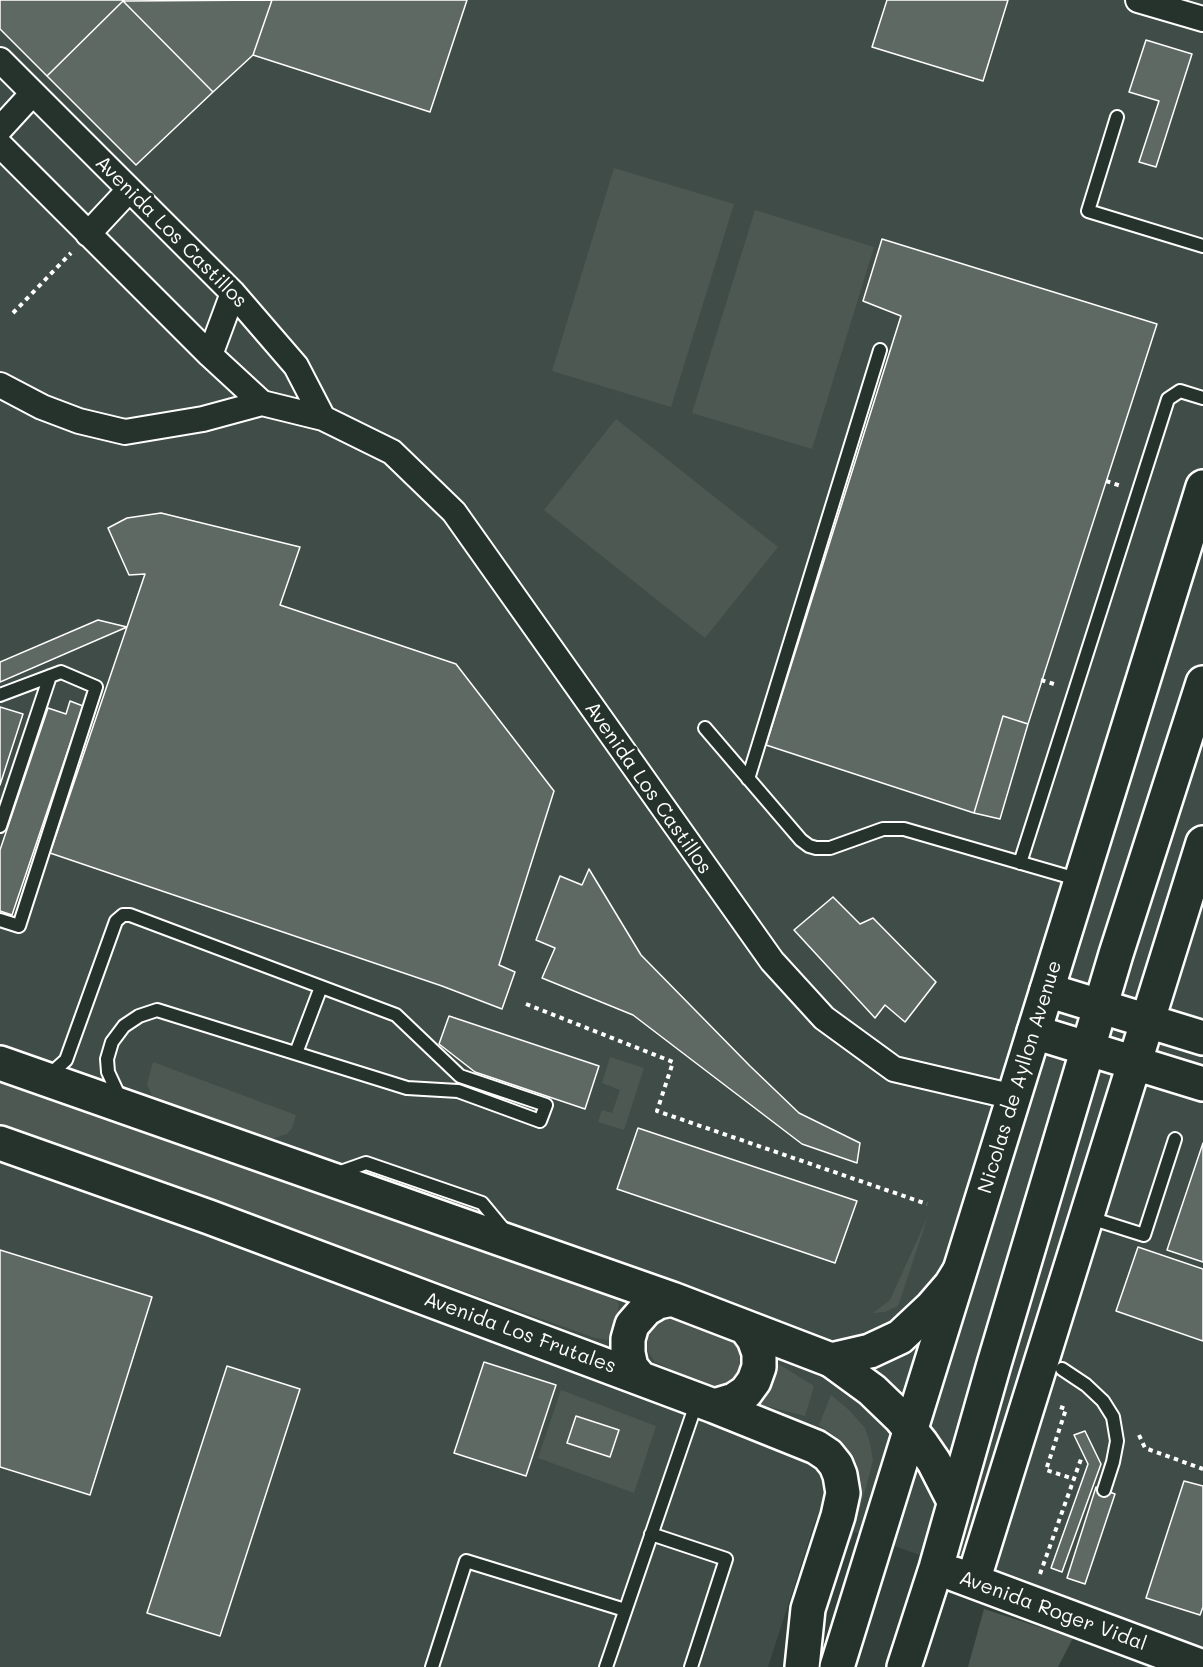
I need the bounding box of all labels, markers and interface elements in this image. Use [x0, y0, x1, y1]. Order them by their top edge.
street label: Avenida Los Castillos [90, 151, 252, 313]
street label: Avenida Los Castillos [579, 697, 717, 879]
street label: Nicolas de Ayllon Avenue [973, 958, 1067, 1196]
street label: Avenida Los Frutales [421, 1287, 619, 1379]
street label: Avenida Roger Vidal [956, 1566, 1150, 1656]

